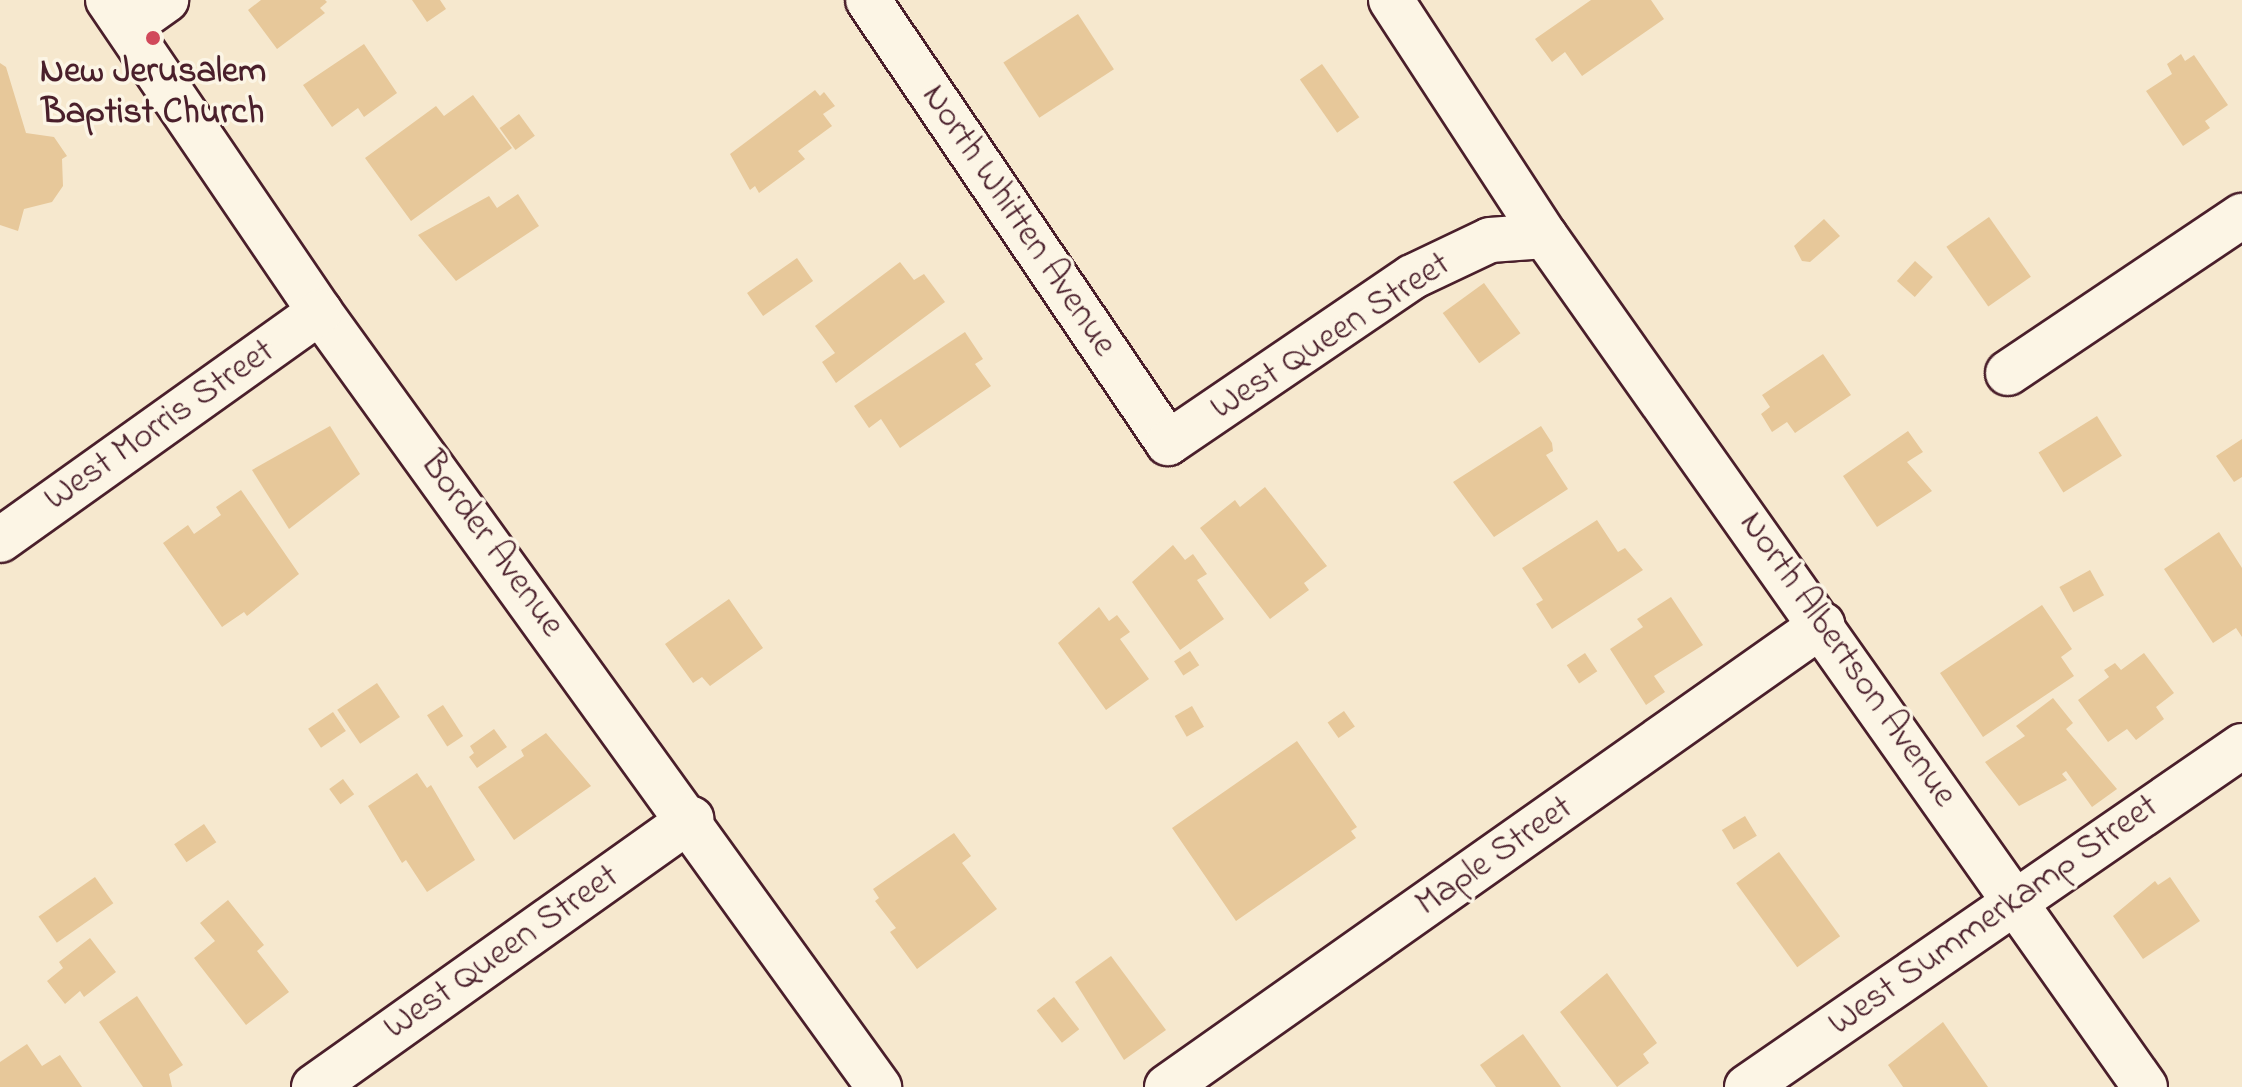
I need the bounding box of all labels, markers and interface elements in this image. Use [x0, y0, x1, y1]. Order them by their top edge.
marker: New Jerusalem Baptist Church [144, 29, 162, 47]
place label: New Jerusalem Baptist Church [40, 50, 266, 135]
street label: North Whitten Avenue [911, 77, 1125, 365]
street label: West Queen Street [1203, 244, 1459, 430]
street label: West Morris Street [37, 331, 283, 521]
street label: Border Avenue [409, 444, 573, 646]
street label: North Albertson Avenue [1729, 504, 1965, 816]
street label: West Summerkamp Street [1821, 786, 2167, 1046]
street label: Maple Street [1408, 787, 1582, 927]
street label: West Queen Street [376, 856, 628, 1050]

